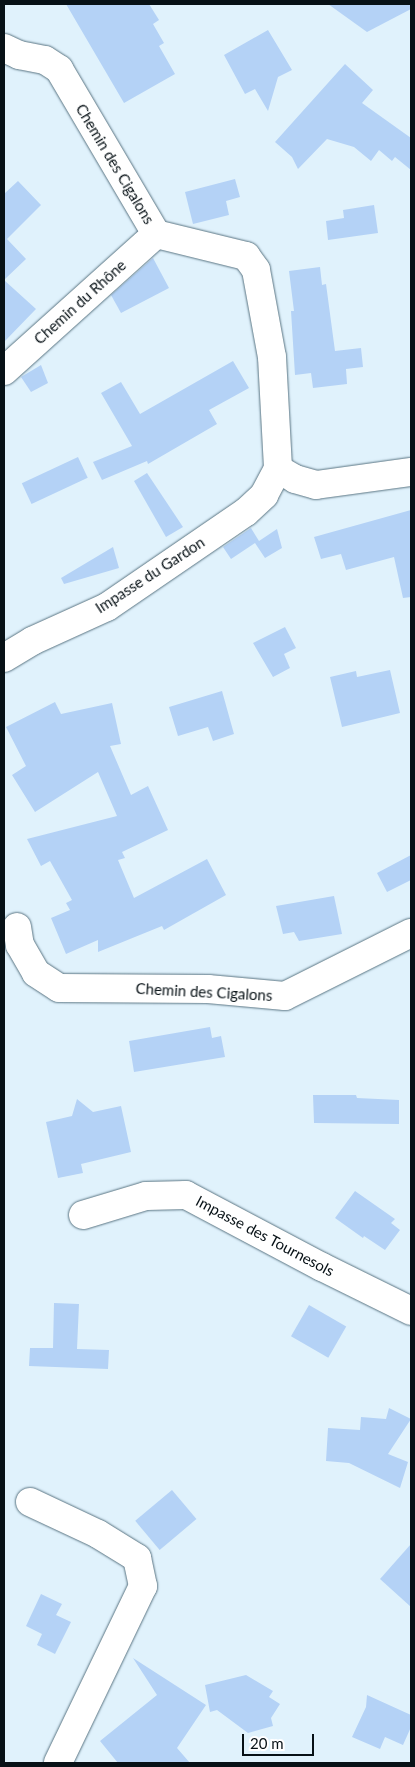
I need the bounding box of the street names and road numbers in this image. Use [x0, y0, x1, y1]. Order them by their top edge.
street label: Chemin des Cigalons [72, 101, 158, 227]
street label: Chemin du Rhône [30, 256, 130, 348]
street label: Impasse du Gardon [92, 533, 208, 617]
street label: Chemin des Cigalons [135, 979, 273, 1005]
street label: Impasse des Tournesols [193, 1192, 337, 1280]

